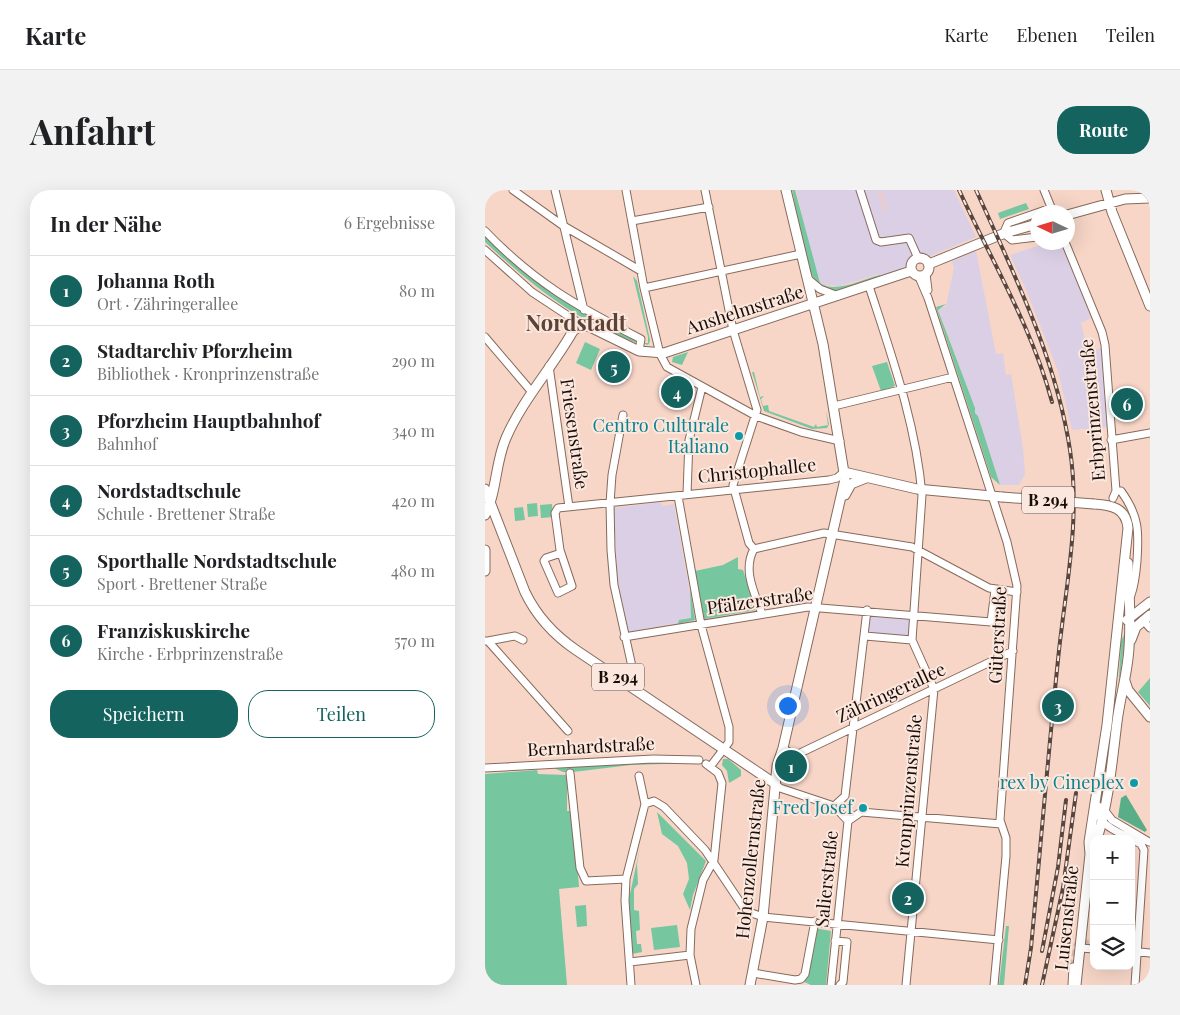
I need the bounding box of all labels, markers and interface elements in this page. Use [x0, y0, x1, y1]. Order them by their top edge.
text: Karte [25, 19, 86, 51]
text: Karte [944, 23, 989, 47]
text: Ebenen [1017, 23, 1077, 47]
text: Teilen [1105, 23, 1155, 47]
button: Route [1057, 106, 1150, 154]
text: Anfahrt [30, 107, 155, 154]
north arrow [1030, 205, 1075, 250]
text: In der Nähe [50, 209, 162, 237]
text: 6 Ergebnisse [344, 212, 435, 233]
text: Johanna Roth [97, 267, 215, 293]
street label: Anshelmstraße [682, 279, 806, 340]
text: 1 [63, 280, 69, 301]
text: 80 m [399, 280, 435, 301]
text: Ort · Zähringerallee [97, 293, 238, 314]
district label: Nordstadt [525, 307, 627, 337]
text: Stadtarchiv Pforzheim [97, 337, 293, 363]
street label: Erbprinzenstraße [1074, 338, 1110, 482]
pin: 5 [598, 348, 630, 386]
text: 2 [62, 350, 70, 371]
text: 290 m [391, 350, 435, 371]
text: Bibliothek · Kronprinzenstraße [97, 363, 319, 384]
pin: 4 [661, 373, 693, 411]
street label: Friesenstraße [555, 377, 595, 491]
pin: 6 [1111, 385, 1143, 423]
text: Pforzheim Hauptbahnhof [97, 407, 320, 433]
place label: Centro Culturale Italiano [593, 413, 729, 458]
text: 3 [62, 420, 70, 441]
text: 340 m [392, 420, 435, 441]
marker: Centro Culturale Italiano [733, 430, 745, 442]
text: Bahnhof [97, 433, 157, 454]
street label: Christophallee [697, 452, 817, 488]
text: Nordstadtschule [97, 477, 241, 503]
road number: B 294 [1022, 486, 1074, 514]
text: 4 [62, 490, 70, 511]
text: 420 m [392, 490, 435, 511]
text: Schule · Brettener Straße [97, 503, 276, 524]
text: Sporthalle Nordstadtschule [97, 547, 337, 573]
text: 5 [62, 560, 70, 581]
text: 480 m [391, 560, 435, 581]
text: Sport · Brettener Straße [97, 573, 267, 594]
street label: Pfälzerstraße [705, 581, 815, 619]
street label: Güterstraße [982, 586, 1012, 684]
text: Franziskuskirche [97, 617, 250, 643]
text: 6 [62, 630, 70, 651]
text: 570 m [394, 630, 435, 651]
text: Kirche · Erbprinzenstraße [97, 643, 283, 664]
street label: Zähringerallee [832, 656, 949, 728]
road number: B 294 [592, 664, 644, 691]
pin: 3 [1042, 687, 1074, 725]
button: Speichern [50, 690, 238, 738]
button: Teilen [248, 690, 435, 738]
your location [775, 693, 801, 719]
street label: Kronprinzenstraße [889, 713, 927, 869]
street label: Bernhardstraße [527, 731, 655, 761]
pin: 1 [775, 747, 807, 785]
place label: rex by Cineplex [1000, 770, 1125, 794]
marker: rex by Cineplex [1128, 777, 1140, 789]
street label: Hohenzollernstraße [730, 778, 770, 940]
place label: Fred Josef [773, 795, 855, 819]
marker: Fred Josef [857, 802, 869, 814]
street label: Salierstraße [809, 829, 843, 929]
map controls [1090, 835, 1135, 970]
button: + [1090, 835, 1135, 880]
street label: Luisenstraße [1049, 864, 1083, 971]
pin: 2 [892, 879, 924, 917]
button: − [1090, 880, 1135, 925]
button: layers [1090, 925, 1135, 970]

